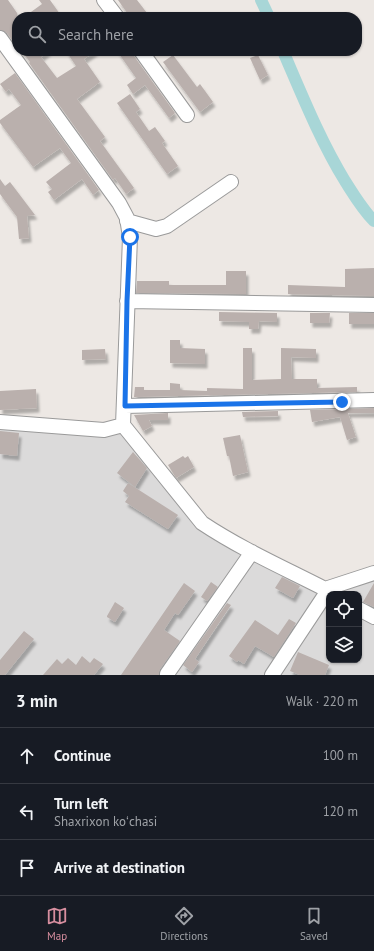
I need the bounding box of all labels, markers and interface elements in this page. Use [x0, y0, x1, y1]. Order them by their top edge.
search box [12, 12, 362, 56]
icon: search [26, 23, 48, 45]
text: Search here [58, 25, 134, 44]
route start [121, 228, 139, 246]
route end [333, 393, 351, 411]
map controls [326, 591, 362, 663]
button: locate [326, 591, 362, 627]
button: layers [326, 627, 362, 663]
text: 3 min [16, 690, 57, 712]
text: Walk · 220 m [286, 693, 358, 710]
icon: ahead [16, 745, 38, 767]
text: Continue [54, 746, 111, 765]
text: 100 m [323, 747, 358, 764]
text: Turn left [54, 794, 108, 813]
icon: left [16, 801, 38, 823]
text: 120 m [323, 803, 358, 820]
text: Shaxrixon koʻchasi [54, 813, 157, 830]
icon: arrive [16, 857, 38, 879]
text: Arrive at destination [54, 858, 185, 877]
tab: Map [46, 905, 68, 943]
tab: Directions [160, 905, 208, 943]
tab: Saved [300, 905, 328, 943]

